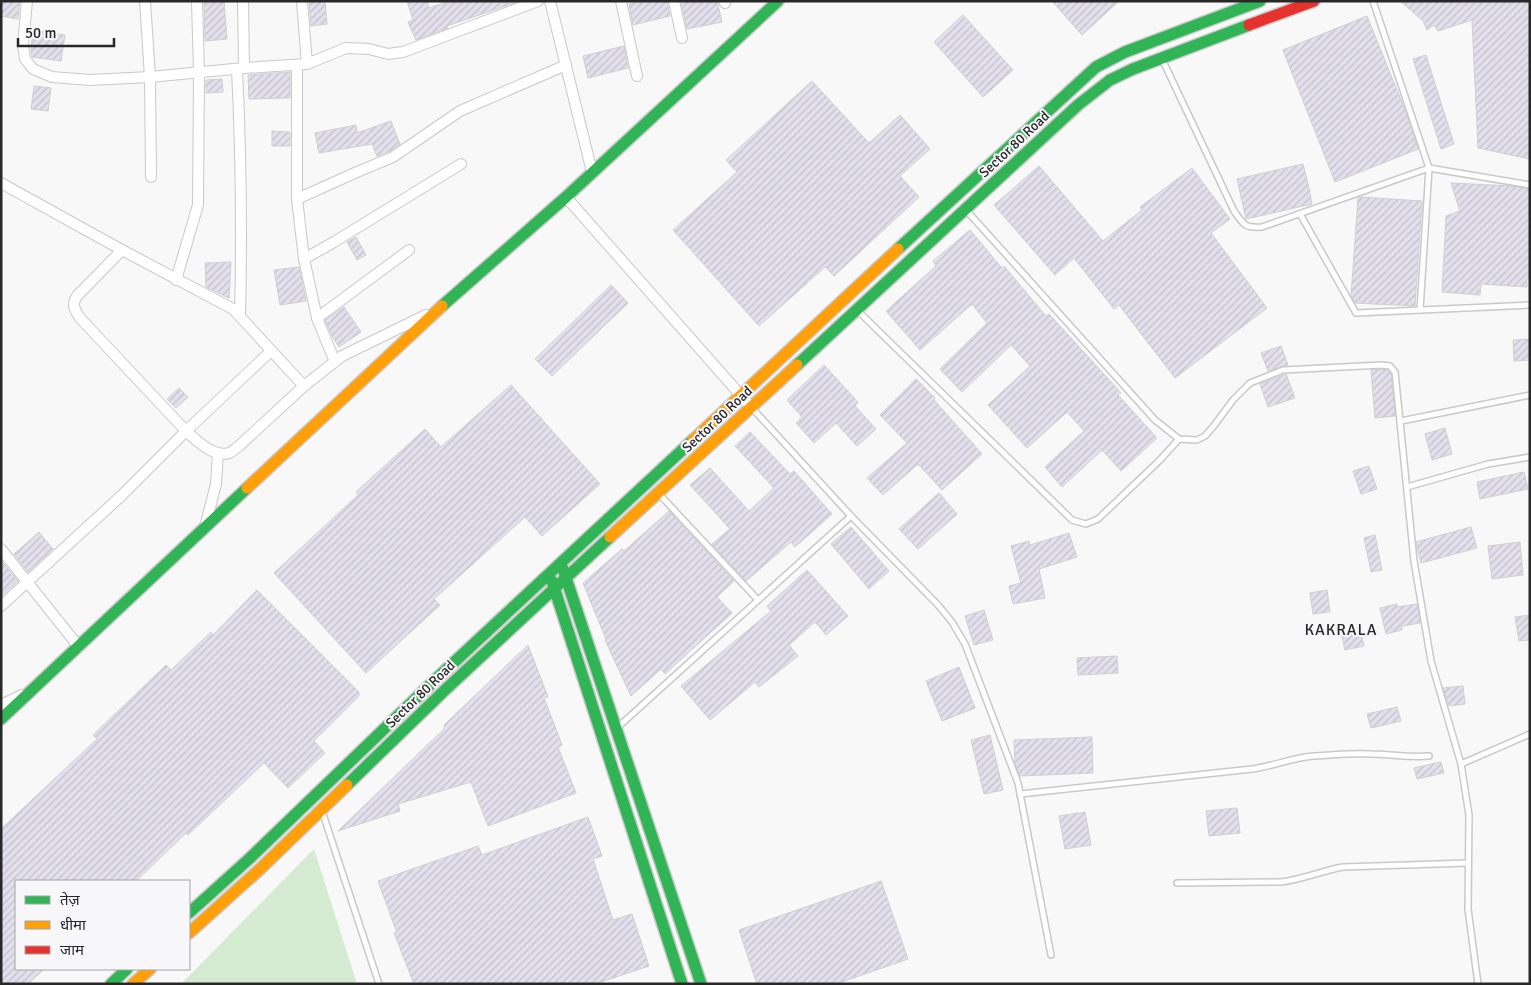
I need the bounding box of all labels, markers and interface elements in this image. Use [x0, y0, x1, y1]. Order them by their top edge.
scale bar [18, 15, 114, 47]
text: 50 m [25, 24, 56, 42]
street label: Sector 80 Road [976, 108, 1053, 181]
street label: Sector 80 Road [679, 383, 756, 456]
district label: KAKRALA [1304, 620, 1378, 640]
street label: Sector 80 Road [382, 657, 459, 732]
legend [15, 880, 190, 970]
text: तेज़ [60, 891, 81, 909]
text: धीमा [60, 916, 87, 934]
text: जाम [60, 941, 85, 959]

